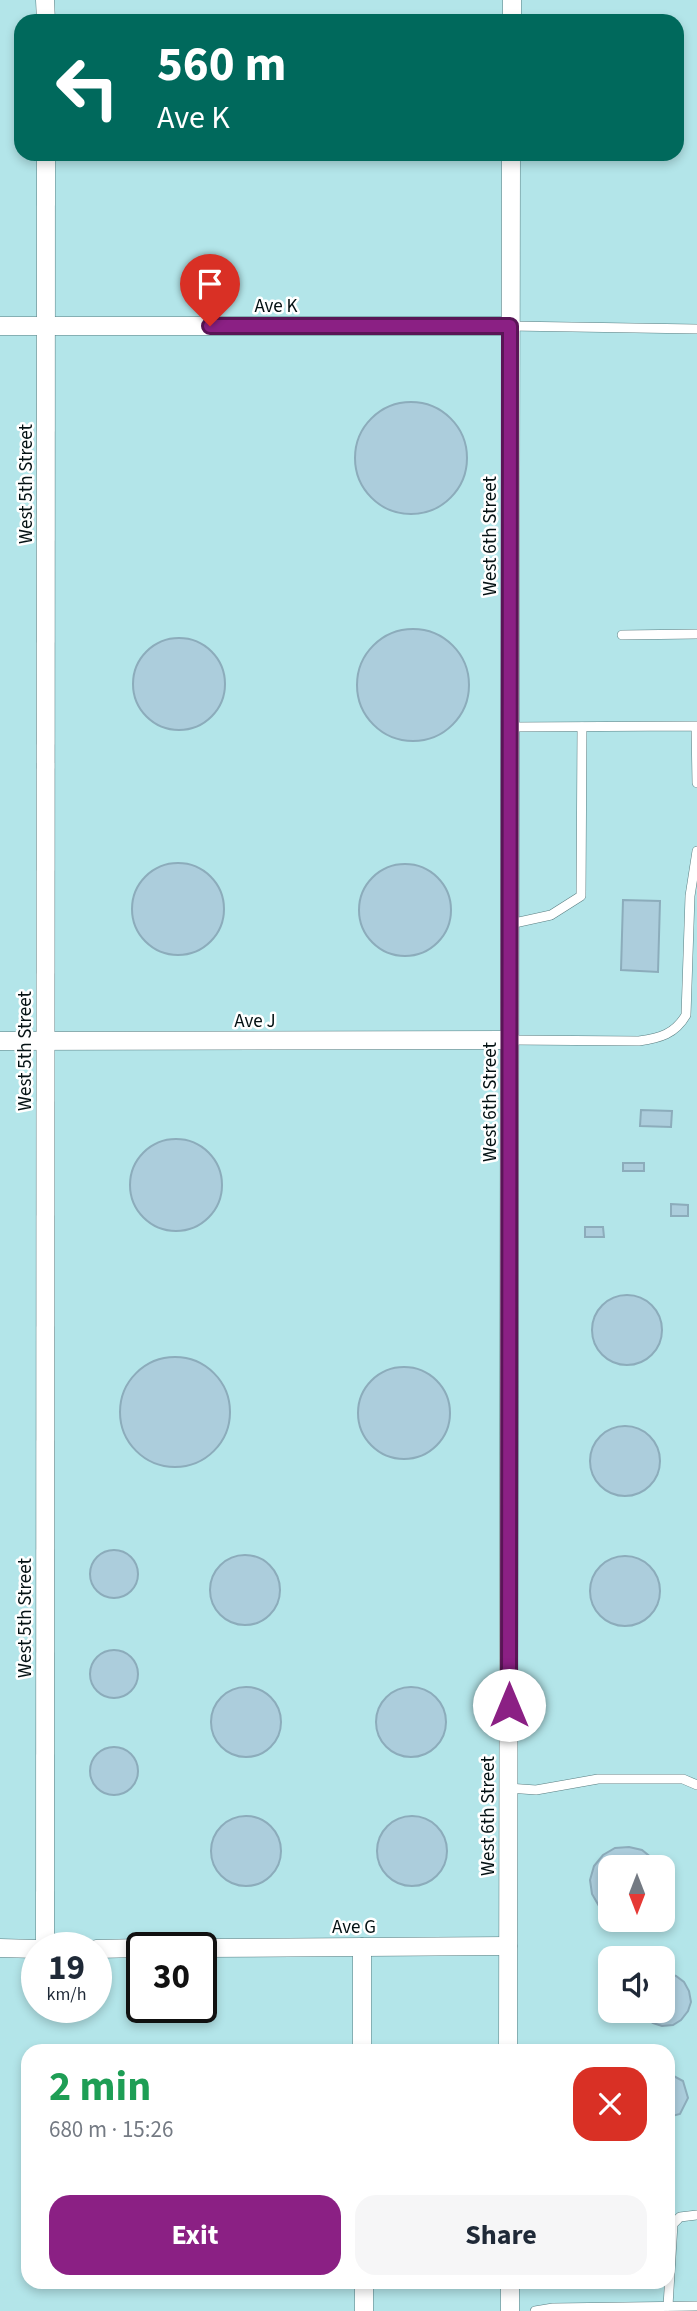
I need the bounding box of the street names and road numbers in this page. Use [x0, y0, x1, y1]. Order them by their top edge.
street label: Ave K [254, 293, 298, 320]
street label: West 5th Street [13, 424, 40, 544]
street label: West 6th Street [477, 476, 504, 596]
street label: West 5th Street [12, 991, 39, 1111]
street label: Ave J [234, 1008, 276, 1035]
street label: West 6th Street [477, 1042, 504, 1162]
street label: West 5th Street [12, 1558, 39, 1678]
street label: West 6th Street [475, 1756, 502, 1876]
street label: Ave G [332, 1914, 376, 1941]

